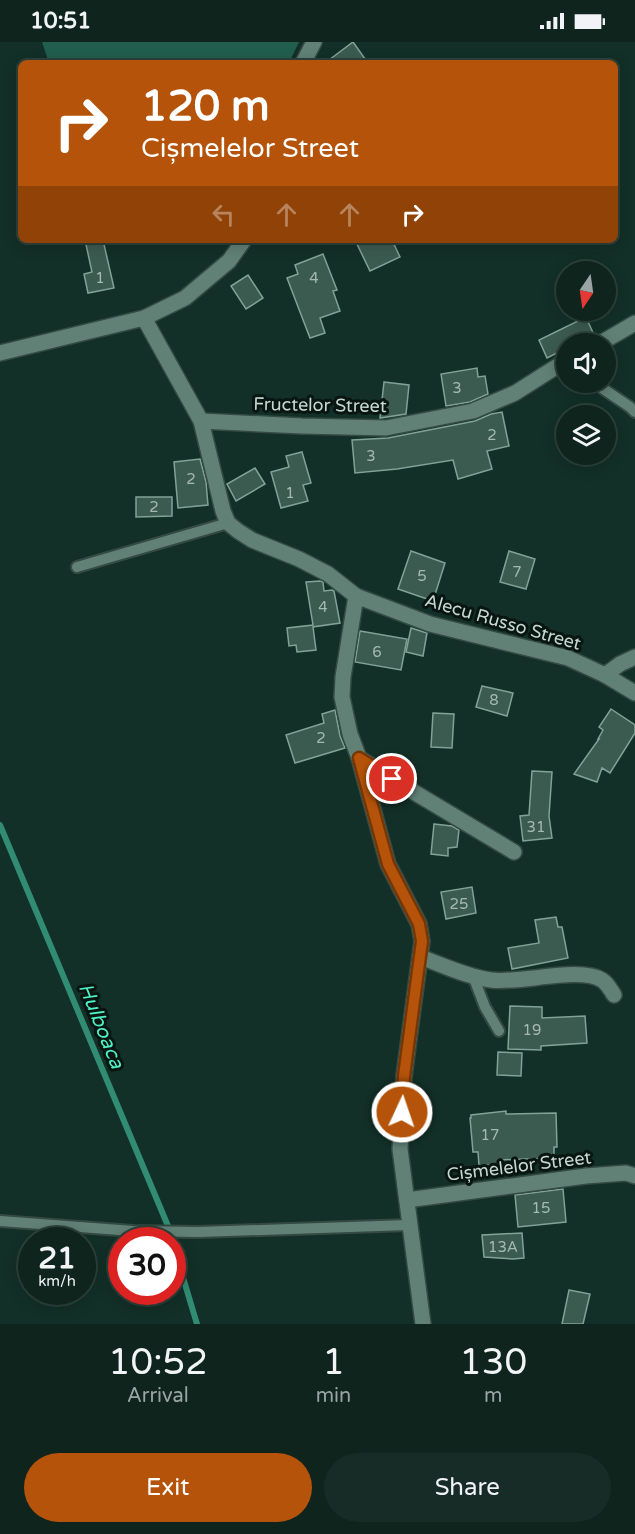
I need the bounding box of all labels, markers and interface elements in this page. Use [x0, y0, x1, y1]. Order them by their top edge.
text: 10:51 [30, 8, 91, 34]
text: 120 m [141, 81, 270, 132]
icon: right [42, 84, 120, 162]
text: Cișmelelor Street [141, 132, 359, 165]
icon: left [207, 198, 240, 231]
icon: ahead [270, 198, 303, 231]
icon: ahead [333, 198, 366, 231]
icon: right [396, 198, 429, 231]
north arrow [556, 261, 616, 321]
map controls [556, 261, 616, 465]
house number: 1 [95, 269, 105, 287]
house number: 4 [309, 269, 319, 287]
button: sound [556, 333, 616, 393]
house number: 3 [452, 379, 462, 397]
street label: Fructelor Street [253, 393, 387, 417]
button: layers [556, 405, 616, 465]
house number: 2 [487, 426, 497, 444]
house number: 3 [366, 447, 376, 465]
house number: 2 [186, 470, 196, 488]
house number: 1 [285, 484, 295, 502]
house number: 2 [149, 498, 159, 516]
house number: 7 [512, 563, 522, 581]
house number: 5 [417, 567, 427, 585]
street label: Alecu Russo Street [422, 589, 584, 655]
house number: 4 [318, 598, 328, 616]
house number: 6 [372, 643, 382, 661]
house number: 8 [489, 691, 499, 709]
house number: 2 [316, 729, 326, 747]
pin [366, 753, 417, 804]
icon: arrive [375, 762, 408, 795]
house number: 31 [527, 818, 545, 836]
house number: 25 [450, 895, 468, 913]
water label: Hulboaca [73, 980, 129, 1073]
house number: 19 [523, 1021, 541, 1039]
position arrow [370, 1080, 434, 1144]
house number: 17 [481, 1126, 499, 1144]
street label: Cișmelelor Street [445, 1146, 593, 1186]
house number: 15 [532, 1199, 550, 1217]
speed limit sign: 30 [108, 1227, 186, 1305]
house number: 13A [488, 1238, 518, 1256]
text: 21 [38, 1240, 76, 1277]
text: km/h [38, 1272, 76, 1290]
text: 10:52 [108, 1341, 208, 1384]
text: 1 [322, 1341, 345, 1384]
text: 130 [459, 1341, 527, 1384]
text: Arrival [127, 1384, 189, 1408]
text: min [316, 1384, 351, 1408]
text: m [484, 1384, 502, 1408]
button: Exit [24, 1453, 312, 1522]
button: Share [324, 1453, 611, 1522]

